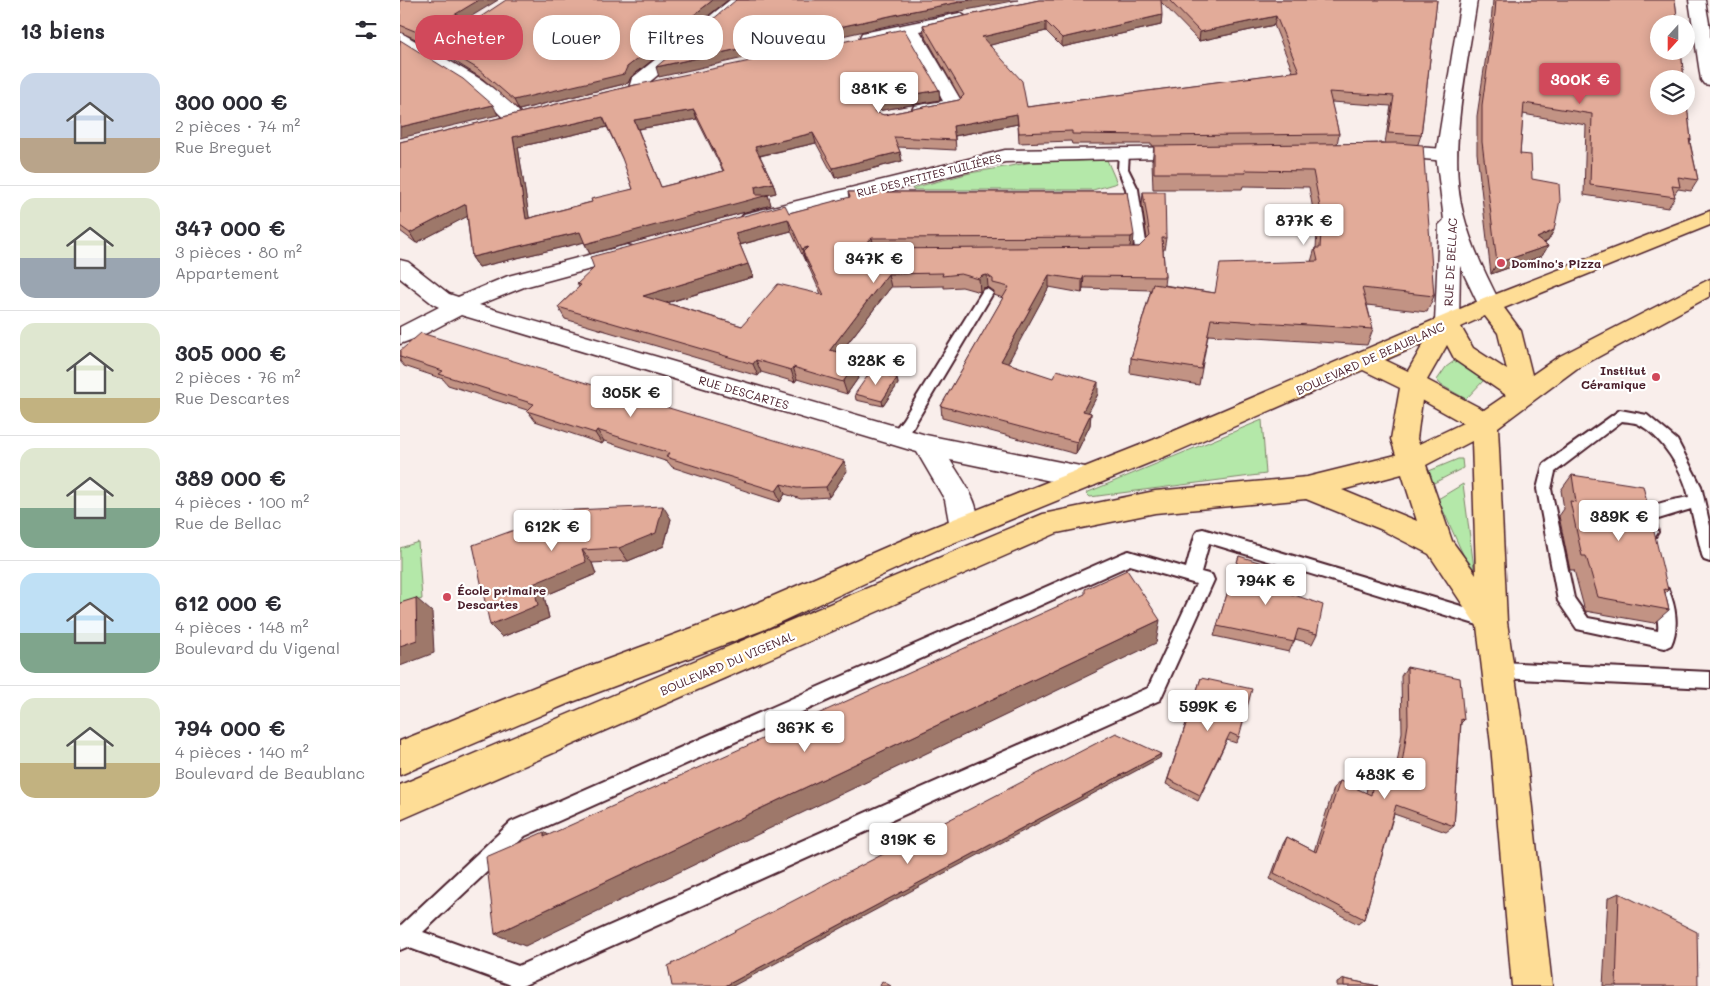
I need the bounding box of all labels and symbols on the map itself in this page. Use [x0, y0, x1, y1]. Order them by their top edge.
north arrow [1650, 15, 1695, 60]
pin: 300K € [1539, 62, 1621, 105]
pin: 381K € [838, 72, 920, 114]
street label: RUE DES PETITES TUILIÈRES [855, 150, 1003, 200]
pin: 877K € [1263, 204, 1345, 246]
street label: RUE DE BELLAC [1440, 217, 1460, 307]
pin: 347K € [833, 242, 915, 284]
place label: Domino's Pizza [1511, 255, 1601, 271]
marker: Domino's Pizza [1495, 257, 1507, 269]
street label: BOULEVARD DE BEAUBLANC [1293, 318, 1447, 398]
pin: 328K € [835, 344, 917, 386]
place label: Institut Céramique [1581, 362, 1646, 392]
street label: RUE DESCARTES [697, 371, 791, 413]
marker: Institut Céramique [1650, 371, 1662, 383]
pin: 305K € [590, 376, 672, 418]
pin: 389K € [1578, 500, 1660, 542]
pin: 612K € [511, 510, 593, 552]
pin: 794K € [1225, 564, 1307, 606]
place label: École primaire Descartes [457, 582, 546, 612]
marker: École primaire Descartes [441, 591, 453, 603]
street label: BOULEVARD DU VIGENAL [657, 627, 797, 699]
pin: 599K € [1167, 690, 1249, 732]
pin: 367K € [764, 710, 846, 753]
pin: 483K € [1344, 758, 1426, 800]
pin: 319K € [867, 822, 949, 865]

